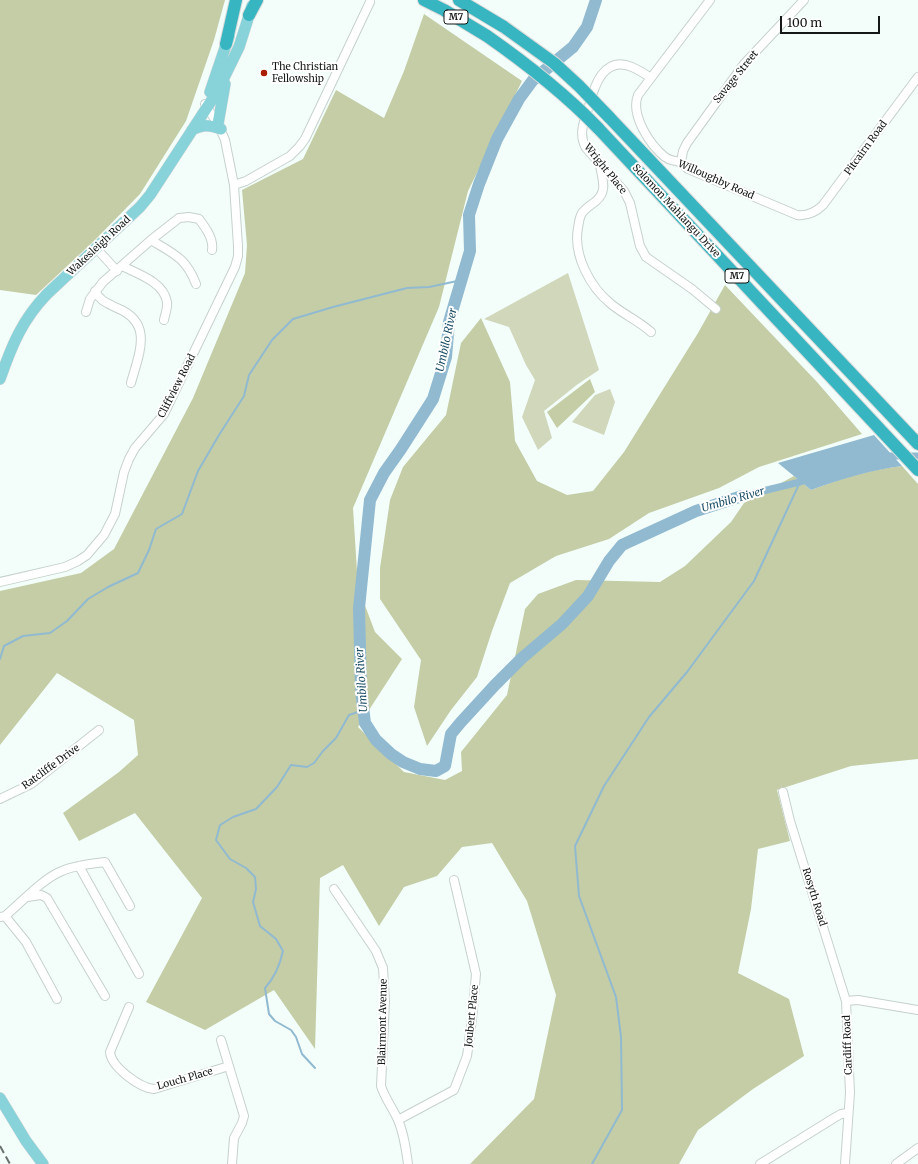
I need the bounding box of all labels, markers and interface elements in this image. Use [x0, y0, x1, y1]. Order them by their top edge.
scale bar [782, 8, 882, 34]
road number: M7 [444, 10, 468, 24]
text: 100 m [787, 15, 822, 30]
street label: Savage Street [711, 48, 761, 106]
place label: The Christian Fellowship [272, 61, 338, 84]
marker: The Christian Fellowship [259, 68, 269, 78]
street label: Pitcairn Road [842, 118, 890, 178]
street label: Wright Place [581, 142, 629, 196]
street label: Willoughby Road [676, 158, 756, 202]
street label: Solomon Mahlangu Drive [630, 162, 722, 260]
street label: Wakesleigh Road [65, 214, 133, 278]
road number: M7 [725, 269, 749, 283]
water label: Umbilo River [434, 307, 460, 373]
street label: Cliffview Road [156, 352, 198, 420]
water label: Umbilo River [700, 485, 766, 515]
water label: Umbilo River [353, 647, 371, 713]
street label: Ratcliffe Drive [20, 742, 82, 792]
street label: Rosyth Road [799, 866, 829, 928]
street label: Blairmont Avenue [376, 979, 390, 1065]
street label: Joubert Place [463, 984, 481, 1048]
street label: Cardiff Road [841, 1015, 855, 1075]
street label: Louch Place [156, 1065, 214, 1093]

